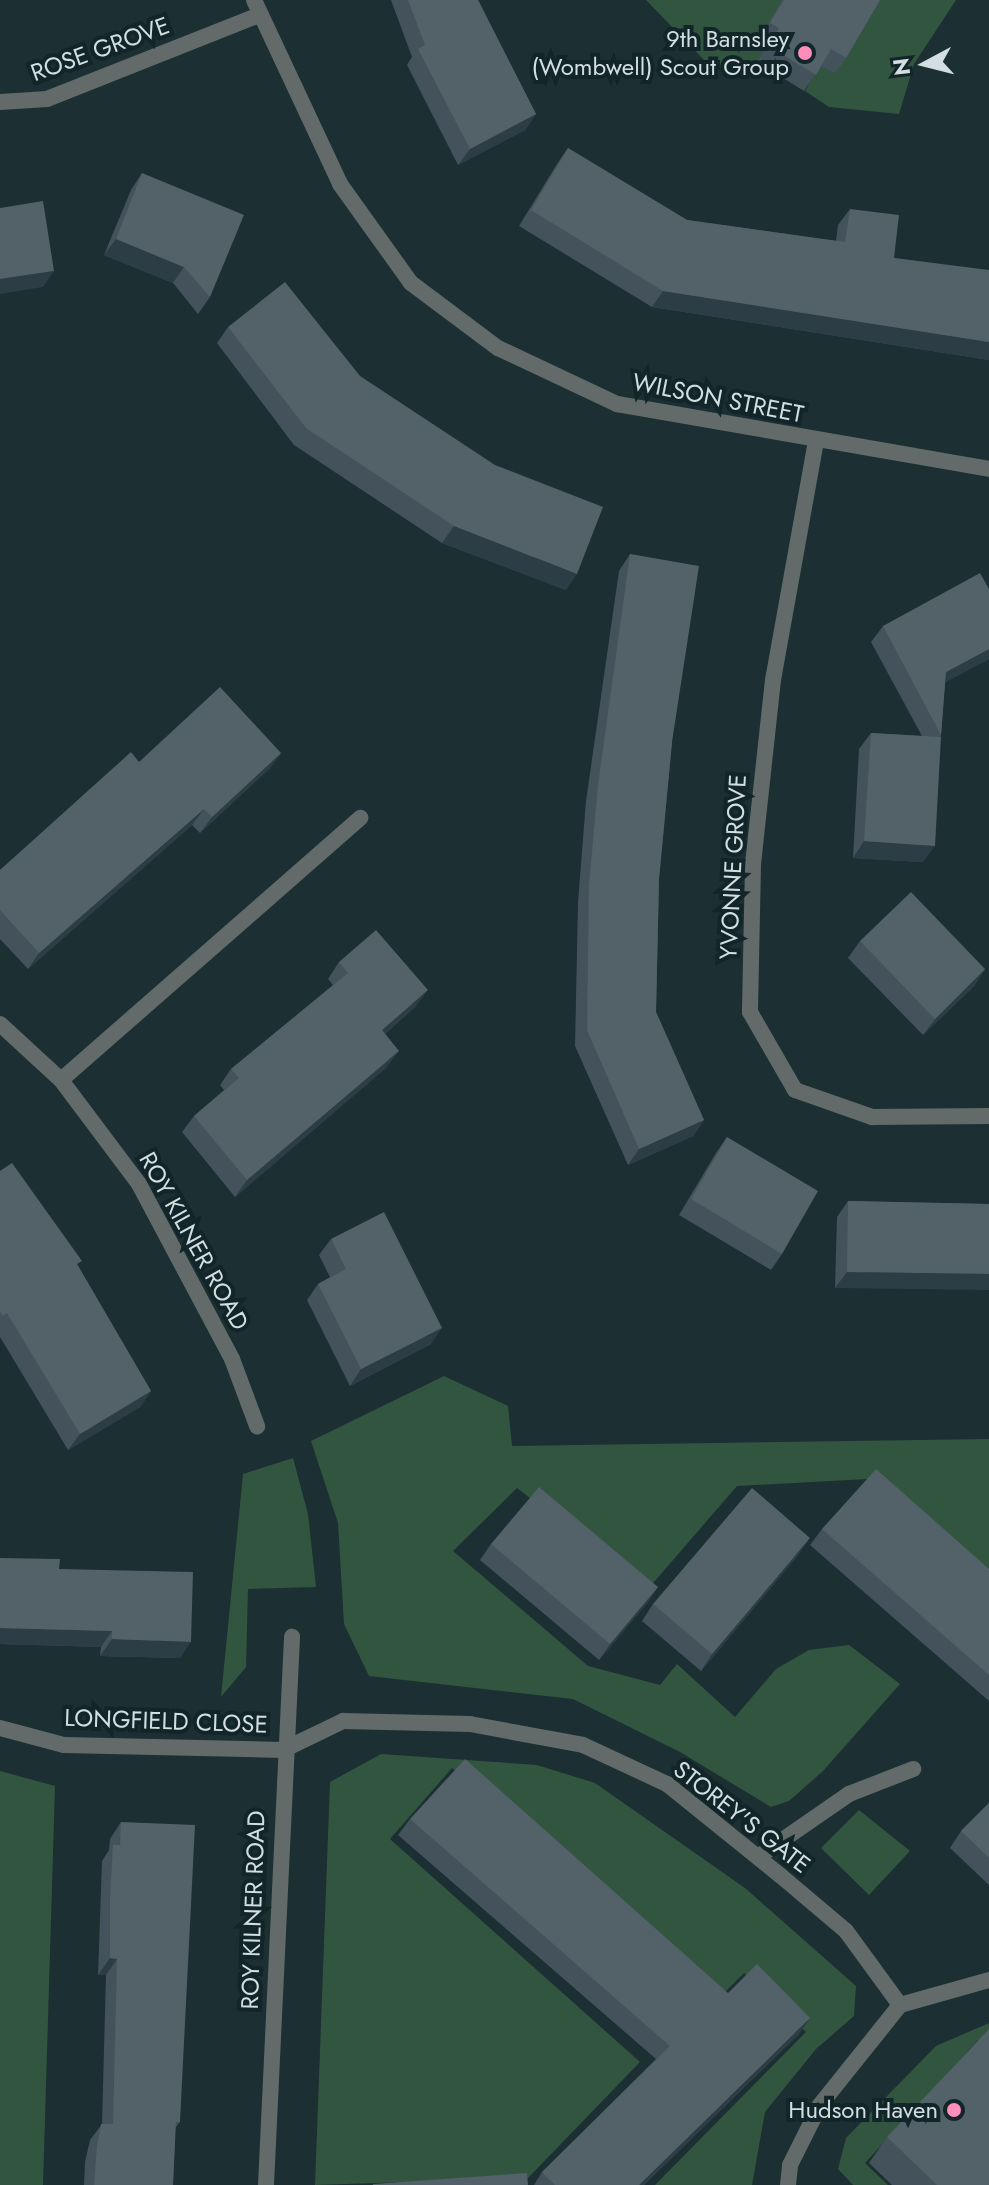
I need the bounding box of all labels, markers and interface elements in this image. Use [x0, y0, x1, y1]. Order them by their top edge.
street label: ROSE GROVE [27, 11, 173, 87]
north arrow [885, 24, 965, 104]
place label: 9th Barnsley (Wombwell) Scout Group [531, 25, 789, 81]
marker: 9th Barnsley (Wombwell) Scout Group [796, 44, 814, 62]
text: N [884, 56, 918, 78]
street label: WILSON STREET [630, 367, 806, 429]
street label: YVONNE GROVE [714, 774, 752, 960]
street label: ROY KILNER ROAD [133, 1147, 255, 1335]
street label: LONGFIELD CLOSE [64, 1703, 268, 1739]
street label: STOREY'S GATE [668, 1755, 816, 1879]
street label: ROY KILNER ROAD [235, 1810, 271, 2010]
place label: Hudson Haven [788, 2096, 938, 2124]
marker: Hudson Haven [945, 2101, 963, 2119]

